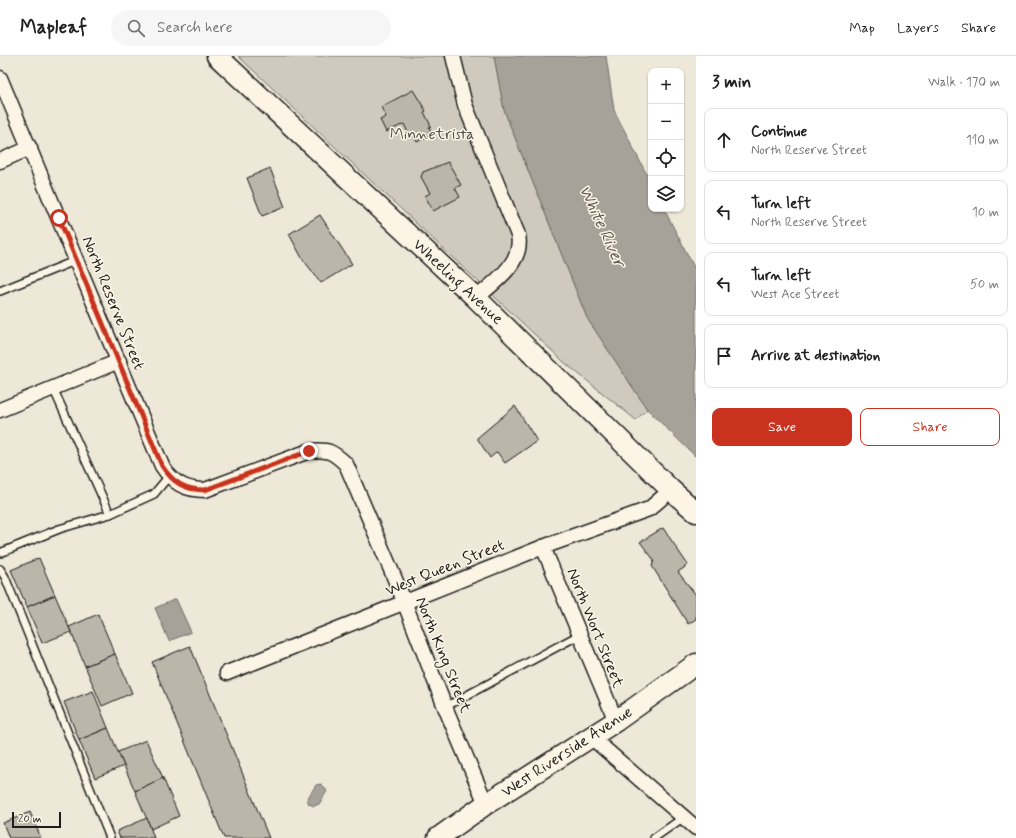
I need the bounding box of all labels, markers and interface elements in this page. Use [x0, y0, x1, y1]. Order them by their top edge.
search box [111, 10, 391, 46]
text: Mapleaf [20, 15, 87, 40]
icon: search [125, 17, 147, 39]
text: Search here [157, 18, 233, 38]
text: Map [849, 19, 875, 37]
text: Layers [897, 19, 939, 37]
text: Share [961, 19, 996, 37]
map controls [648, 68, 684, 212]
button: + [648, 68, 684, 104]
text: 3 min [712, 71, 751, 93]
text: Walk · 170 m [928, 74, 1000, 91]
button: − [648, 104, 684, 140]
text: Continue [751, 122, 807, 142]
park label: Minnetrista [390, 124, 474, 145]
icon: ahead [713, 129, 735, 151]
text: 110 m [966, 132, 999, 149]
button: locate [648, 140, 684, 176]
text: North Reserve Street [751, 142, 867, 159]
button: layers [648, 176, 684, 212]
water label: White River [574, 182, 632, 273]
text: Turn left [751, 194, 811, 214]
icon: left [713, 201, 735, 223]
text: 10 m [972, 204, 999, 221]
route start [50, 209, 68, 227]
text: North Reserve Street [751, 214, 867, 231]
street label: North Reserve Street [77, 233, 149, 373]
street label: Wheeling Avenue [407, 234, 508, 330]
text: Turn left [751, 266, 811, 286]
icon: left [713, 273, 735, 295]
text: 50 m [970, 276, 999, 293]
text: West Ace Street [751, 286, 839, 303]
icon: arrive [713, 345, 735, 367]
text: Arrive at destination [751, 346, 880, 366]
button: Save [712, 408, 852, 446]
button: Share [860, 408, 1000, 446]
route end [300, 442, 318, 460]
street label: West Queen Street [382, 535, 508, 601]
street label: North Wort Street [561, 565, 629, 691]
street label: North King Street [409, 594, 476, 717]
street label: West Riverside Avenue [497, 702, 637, 802]
scale bar [12, 810, 61, 829]
text: 20 m [18, 812, 41, 826]

